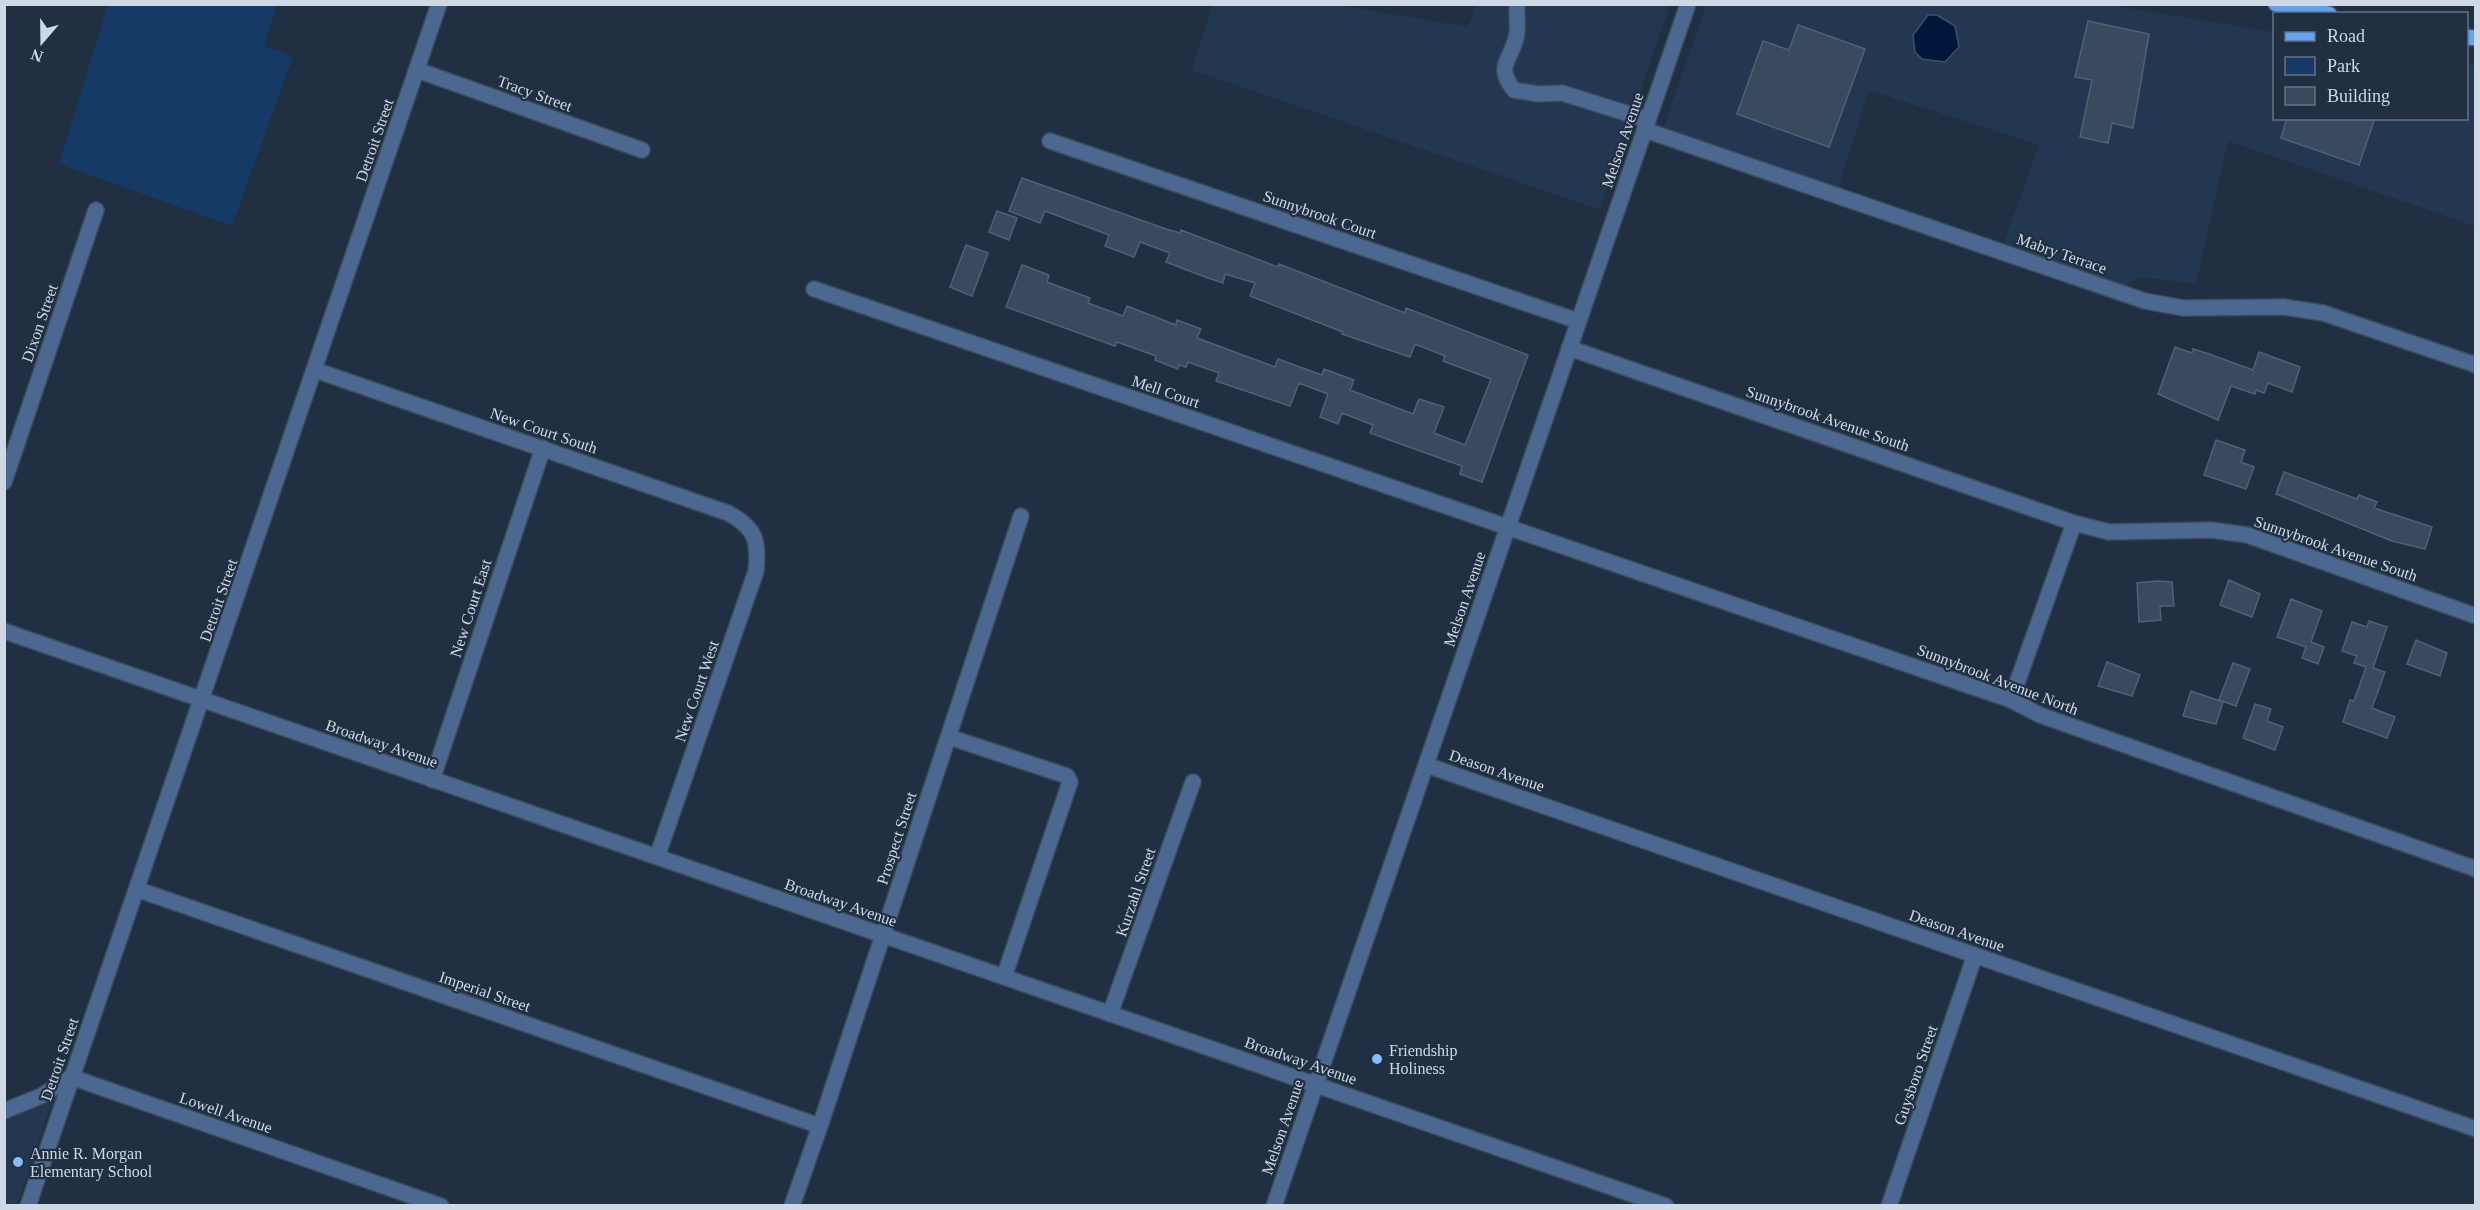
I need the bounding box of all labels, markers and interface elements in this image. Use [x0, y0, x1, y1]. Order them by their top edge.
north arrow [12, 12, 72, 72]
legend [2273, 12, 2468, 120]
text: Road [2327, 26, 2365, 46]
text: N [28, 46, 45, 66]
text: Park [2327, 56, 2360, 76]
street label: Tracy Street [495, 72, 575, 116]
text: Building [2327, 86, 2390, 106]
street label: Melson Avenue [1598, 90, 1647, 190]
street label: Detroit Street [352, 96, 397, 184]
street label: Sunnybrook Court [1261, 187, 1379, 243]
street label: Mabry Terrace [2014, 230, 2109, 278]
street label: Dixon Street [18, 281, 61, 364]
street label: Mell Court [1130, 372, 1203, 411]
street label: Sunnybrook Avenue South [1744, 383, 1912, 455]
street label: New Court South [488, 404, 600, 457]
street label: Sunnybrook Avenue South [2252, 513, 2420, 585]
street label: Melson Avenue [1440, 549, 1489, 649]
street label: Detroit Street [196, 556, 241, 644]
street label: New Court East [447, 556, 495, 659]
street label: New Court West [671, 638, 722, 744]
street label: Sunnybrook Avenue North [1914, 641, 2081, 719]
street label: Broadway Avenue [323, 716, 440, 772]
street label: Deason Avenue [1447, 746, 1547, 795]
street label: Prospect Street [873, 789, 921, 887]
street label: Kurzahl Street [1112, 845, 1159, 939]
street label: Broadway Avenue [782, 875, 899, 931]
street label: Deason Avenue [1907, 906, 2007, 955]
street label: Imperial Street [437, 968, 533, 1016]
street label: Detroit Street [37, 1015, 82, 1103]
street label: Guysboro Street [1890, 1023, 1942, 1128]
street label: Broadway Avenue [1242, 1033, 1359, 1089]
place label: Friendship Holiness [1389, 1042, 1457, 1077]
marker: Friendship Holiness [1370, 1052, 1384, 1066]
street label: Melson Avenue [1258, 1077, 1307, 1177]
street label: Lowell Avenue [177, 1089, 274, 1136]
place label: Annie R. Morgan Elementary School [30, 1145, 153, 1181]
marker: Annie R. Morgan Elementary School [11, 1155, 25, 1169]

